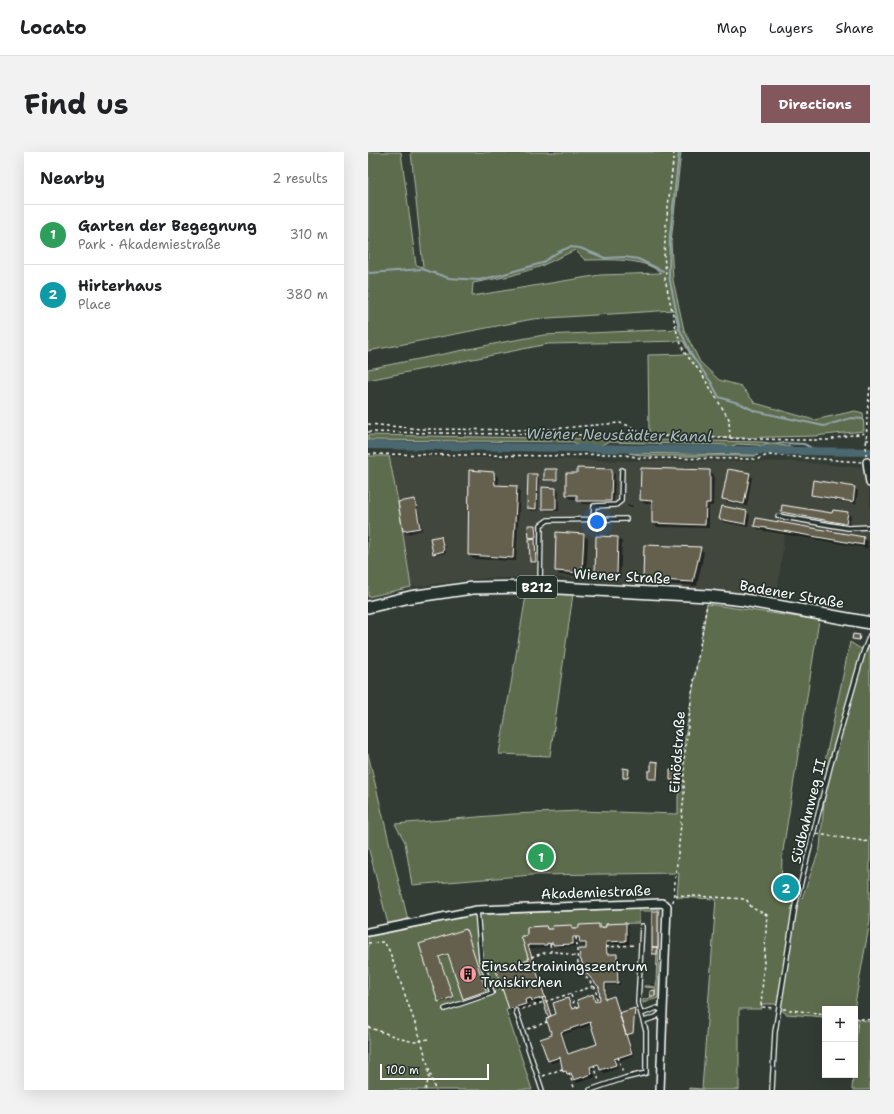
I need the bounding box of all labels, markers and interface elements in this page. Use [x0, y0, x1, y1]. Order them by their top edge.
text: Locato [20, 15, 87, 40]
text: Map [717, 19, 747, 37]
text: Layers [769, 19, 813, 37]
text: Share [835, 19, 874, 37]
text: Find us [24, 85, 129, 123]
button: Directions [761, 85, 870, 123]
text: Nearby [40, 167, 105, 189]
text: 2 results [272, 170, 328, 187]
text: Garten der Begegnung [78, 216, 257, 236]
text: 1 [50, 226, 56, 243]
text: 310 m [290, 226, 328, 243]
text: Park · Akademiestraße [78, 236, 221, 253]
text: Hirterhaus [78, 276, 162, 296]
text: 2 [48, 286, 58, 303]
text: 380 m [286, 286, 328, 303]
text: Place [78, 296, 111, 313]
water label: Wiener Neustädter Kanal [526, 423, 712, 447]
your location [587, 512, 607, 532]
street label: Wiener Straße [573, 564, 671, 588]
road number: B212 [517, 576, 557, 598]
street label: Badener Straße [738, 576, 846, 612]
street label: Einödstraße [665, 710, 689, 794]
street label: Südbahnweg II [786, 757, 830, 865]
pin: 1 [528, 842, 554, 872]
pin: 2 [773, 873, 799, 903]
street label: Akademiestraße [541, 881, 652, 903]
place label: Einsatztrainingszentrum Traiskirchen [481, 957, 648, 991]
building icon: Einsatztrainingszentrum Traiskirchen [458, 964, 478, 984]
map controls [822, 1006, 858, 1078]
button: + [822, 1006, 858, 1042]
button: − [822, 1042, 858, 1078]
scale bar [380, 1062, 489, 1081]
text: 100 m [386, 1063, 419, 1078]

